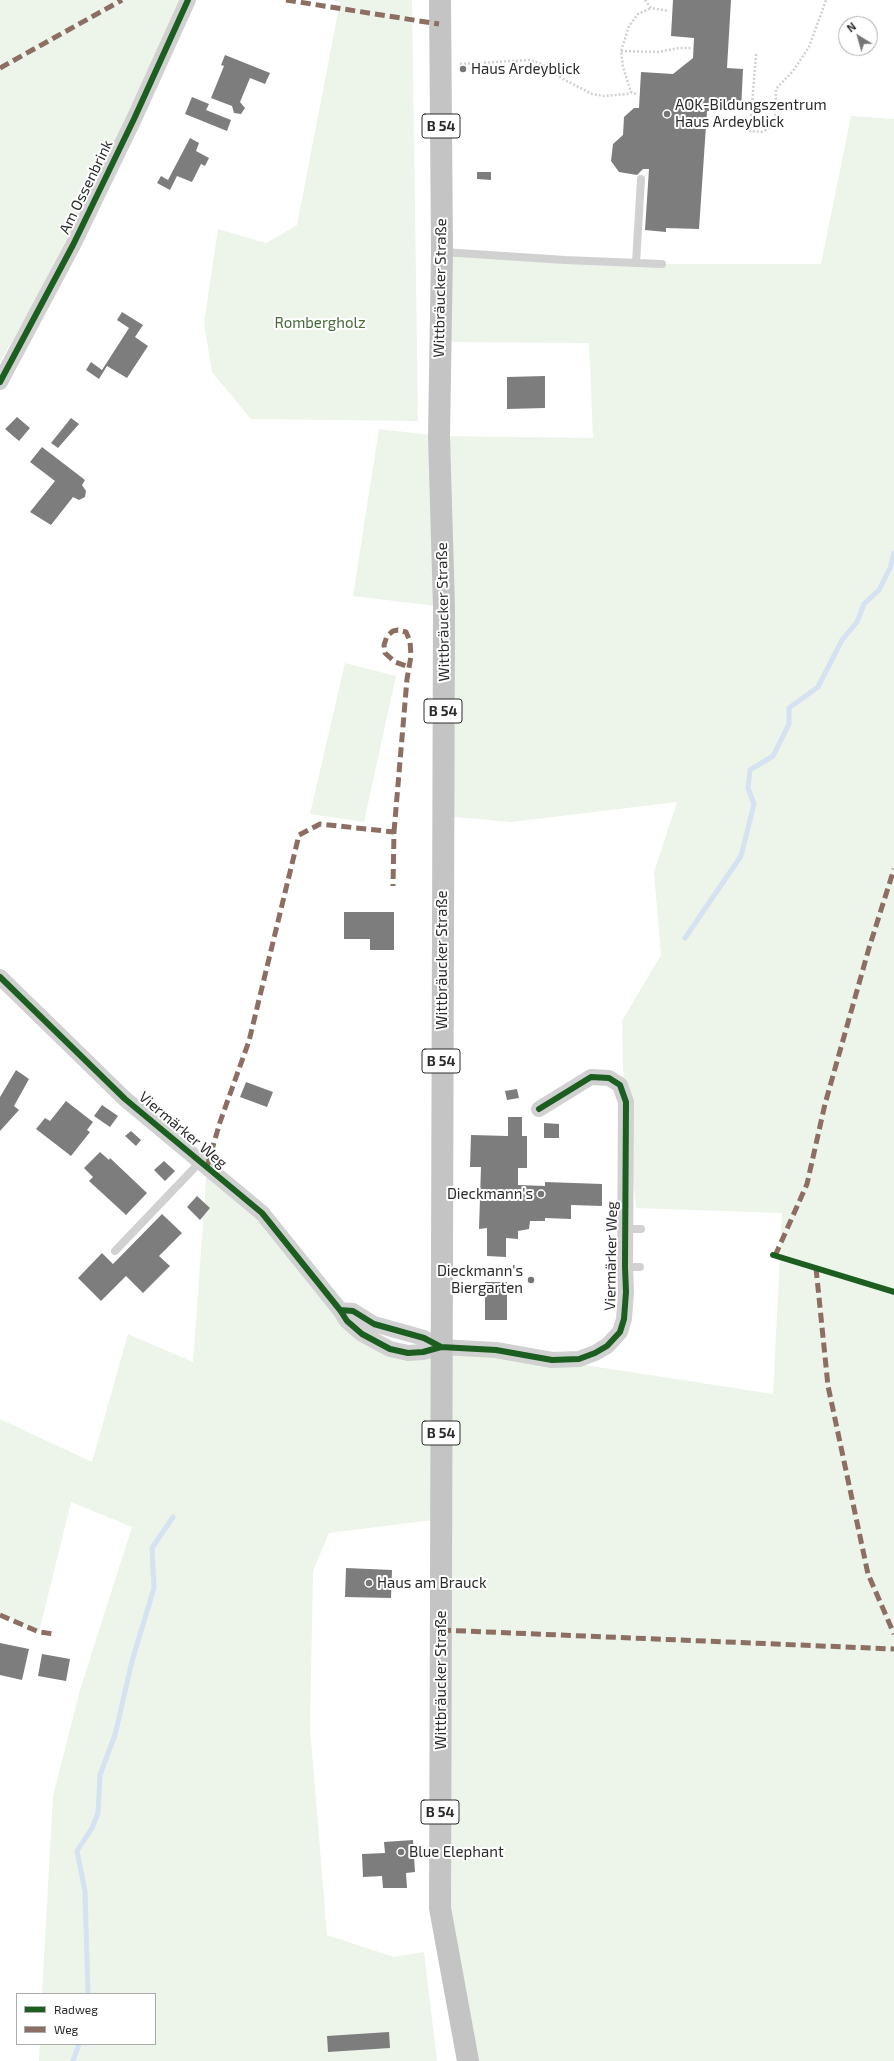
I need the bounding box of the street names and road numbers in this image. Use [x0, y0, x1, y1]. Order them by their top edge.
road number: B 54 [422, 114, 460, 138]
street label: Am Ossenbrink [55, 137, 117, 237]
street label: Wittbräucker Straße [430, 218, 450, 358]
street label: Wittbräucker Straße [433, 542, 453, 682]
road number: B 54 [424, 699, 462, 723]
street label: Wittbräucker Straße [433, 890, 451, 1030]
road number: B 54 [422, 1049, 460, 1073]
street label: Viermärker Weg [135, 1088, 231, 1172]
street label: Viermärker Weg [601, 1201, 621, 1311]
road number: B 54 [422, 1421, 460, 1445]
street label: Wittbräucker Straße [432, 1610, 450, 1750]
road number: B 54 [421, 1800, 459, 1824]

